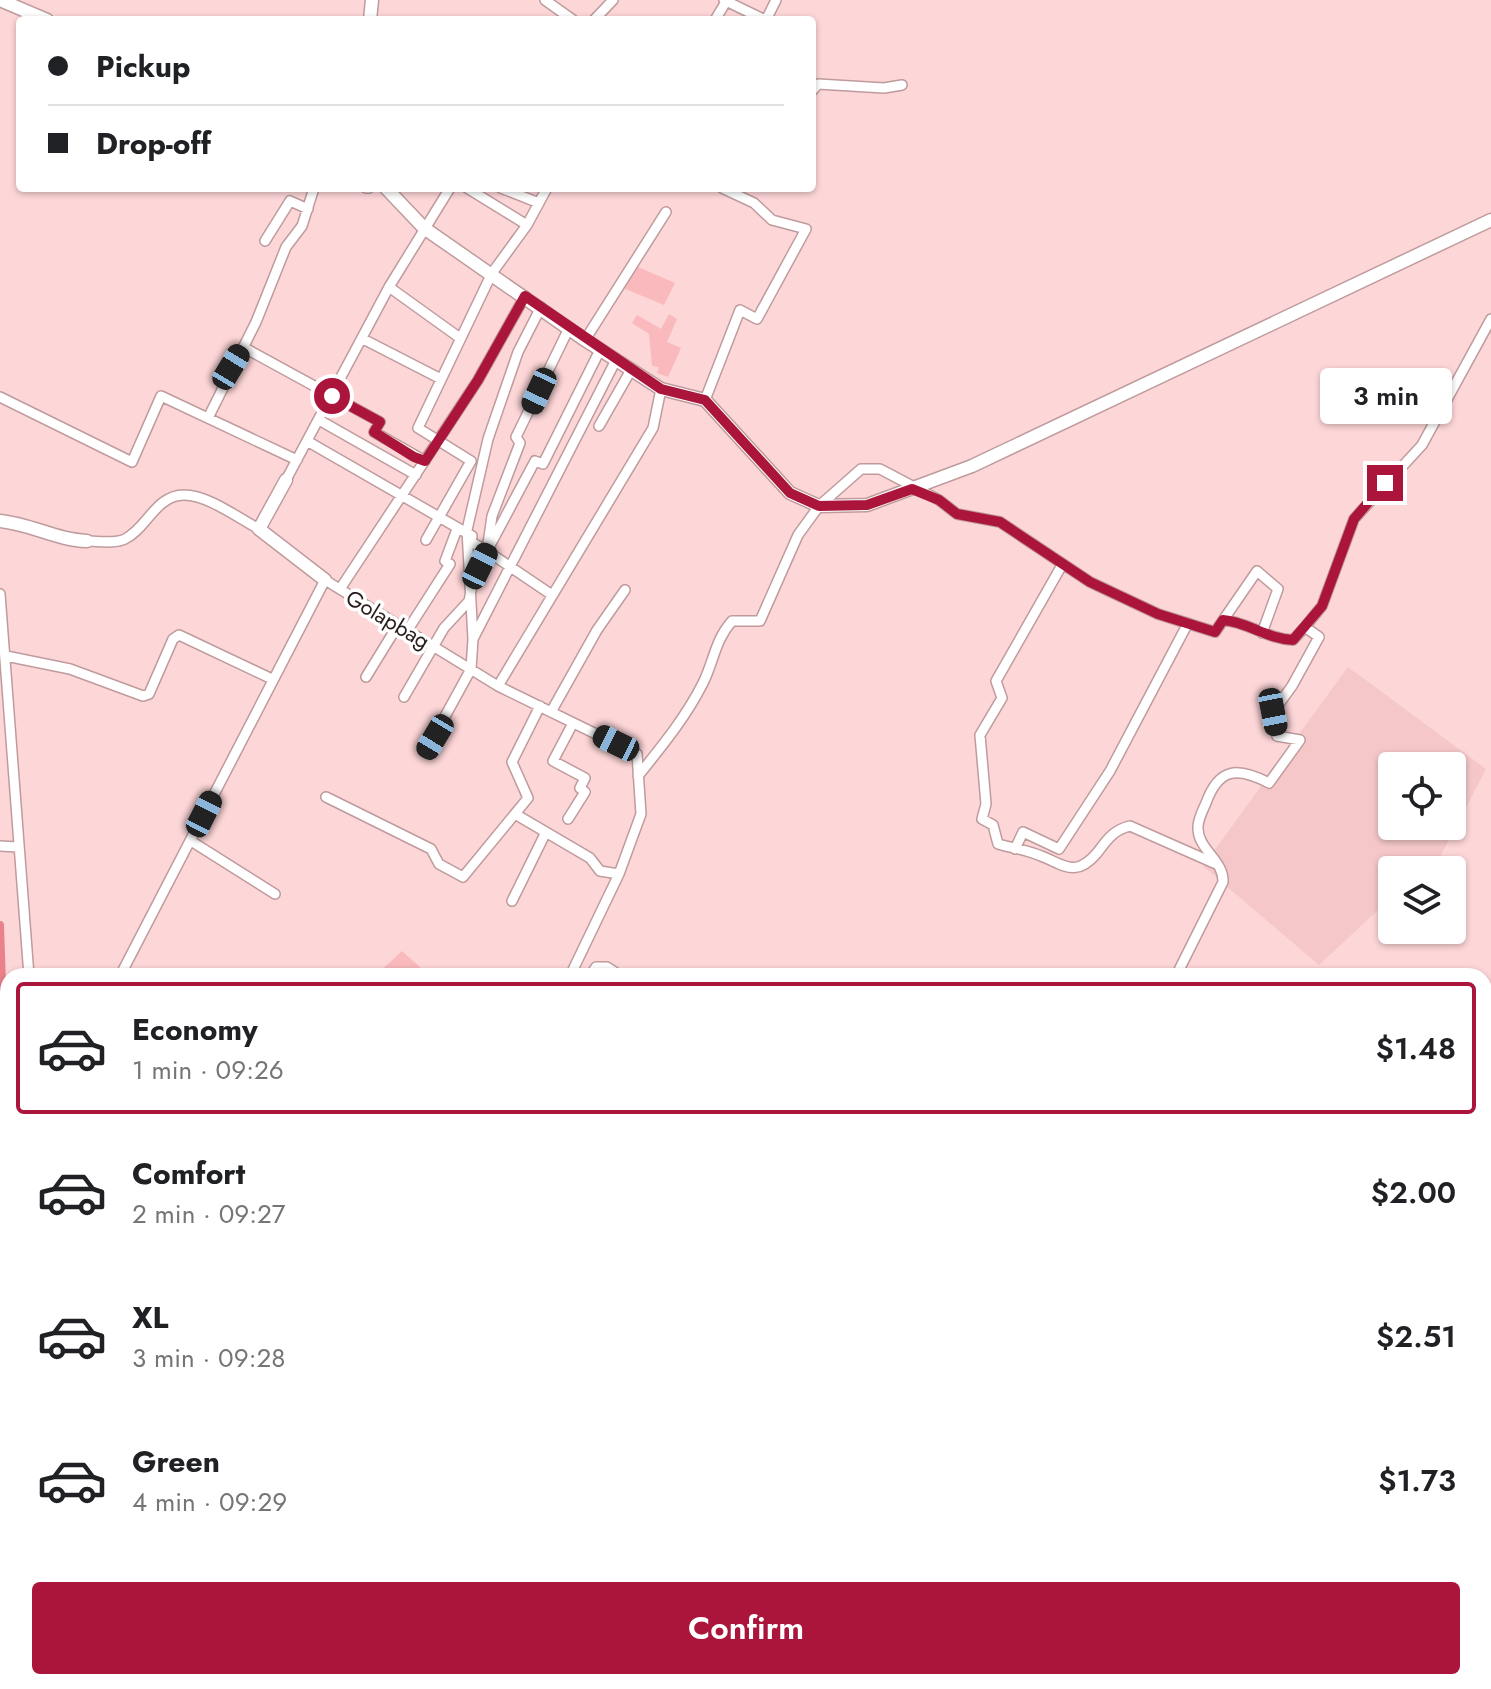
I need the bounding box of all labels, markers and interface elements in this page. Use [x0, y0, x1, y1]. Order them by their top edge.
text: Pickup [96, 45, 191, 88]
text: Drop-off [96, 122, 211, 165]
car [208, 340, 254, 394]
car [518, 364, 560, 418]
callout: 3 min [1319, 367, 1451, 423]
text: 3 min [1353, 377, 1419, 415]
route start [314, 378, 350, 414]
route end [1367, 465, 1403, 501]
car [459, 539, 501, 593]
street label: Golapbag [340, 581, 436, 657]
car [1257, 686, 1289, 738]
car [412, 710, 458, 764]
car [589, 722, 643, 764]
map controls [1378, 752, 1466, 944]
button: locate [1378, 752, 1466, 840]
car [182, 787, 226, 841]
button: layers [1378, 856, 1466, 944]
text: Economy [132, 1008, 258, 1051]
icon: car [36, 1012, 108, 1084]
text: $1.48 [1376, 1027, 1456, 1070]
text: 1 min · 09:26 [132, 1051, 284, 1089]
text: Comfort [132, 1152, 245, 1195]
icon: car [36, 1156, 108, 1228]
text: $2.00 [1371, 1171, 1456, 1214]
text: 2 min · 09:27 [132, 1195, 286, 1233]
text: XL [132, 1296, 168, 1339]
icon: car [36, 1300, 108, 1372]
text: $2.51 [1376, 1315, 1456, 1358]
text: 3 min · 09:28 [132, 1339, 285, 1377]
text: Green [132, 1440, 220, 1483]
icon: car [36, 1444, 108, 1516]
text: $1.73 [1378, 1459, 1456, 1502]
text: 4 min · 09:29 [132, 1483, 287, 1521]
button: Confirm [32, 1582, 1460, 1674]

